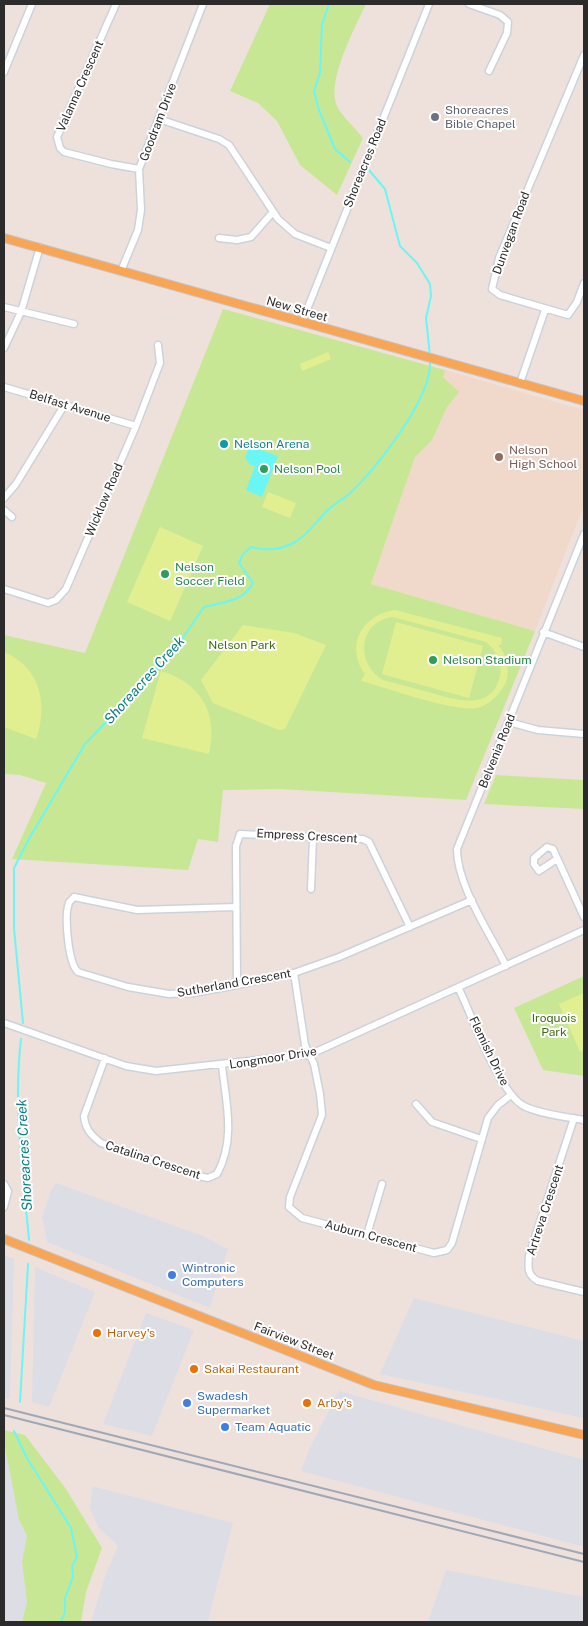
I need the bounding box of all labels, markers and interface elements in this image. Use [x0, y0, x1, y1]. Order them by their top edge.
street label: Valanna Crescent [54, 38, 106, 134]
street label: Goodram Drive [137, 81, 179, 163]
place label: Shoreacres Bible Chapel [445, 103, 516, 131]
marker: Shoreacres Bible Chapel [429, 111, 441, 123]
street label: Shoreacres Road [341, 116, 389, 210]
street label: Dunvegan Road [490, 190, 532, 276]
street label: New Street [265, 294, 330, 324]
street label: Belfast Avenue [28, 387, 113, 425]
place label: Nelson Arena [234, 437, 309, 451]
marker: Nelson Arena [218, 438, 230, 450]
place label: Nelson High School [509, 443, 577, 471]
marker: Nelson High School [493, 451, 505, 463]
street label: Wicklow Road [82, 461, 126, 539]
place label: Nelson Pool [274, 462, 341, 476]
marker: Nelson Pool [258, 463, 270, 475]
place label: Nelson Soccer Field [175, 560, 245, 588]
marker: Nelson Soccer Field [159, 568, 171, 580]
water label: Shoreacres Creek [100, 633, 188, 727]
park label: Nelson Park [208, 638, 276, 652]
place label: Nelson Stadium [443, 653, 532, 667]
marker: Nelson Stadium [427, 654, 439, 666]
street label: Belvenia Road [476, 712, 518, 790]
street label: Empress Crescent [256, 826, 358, 846]
street label: Sutherland Crescent [176, 966, 292, 1000]
park label: Iroquois Park [532, 1011, 576, 1039]
street label: Flemish Drive [466, 1014, 512, 1088]
street label: Longmoor Drive [228, 1044, 318, 1072]
water label: Shoreacres Creek [13, 1098, 35, 1211]
street label: Catalina Crescent [104, 1138, 203, 1182]
street label: Artreva Crescent [524, 1162, 566, 1257]
street label: Auburn Crescent [324, 1217, 419, 1255]
place label: Wintronic Computers [182, 1261, 244, 1289]
marker: Wintronic Computers [166, 1269, 178, 1281]
street label: Fairview Street [252, 1319, 336, 1363]
place label: Harvey's [107, 1326, 155, 1340]
marker: Harvey's [91, 1327, 103, 1339]
place label: Sakai Restaurant [204, 1362, 299, 1376]
marker: Sakai Restaurant [188, 1363, 200, 1375]
place label: Swadesh Supermarket [197, 1389, 270, 1417]
place label: Arby's [317, 1396, 352, 1410]
marker: Swadesh Supermarket [181, 1397, 193, 1409]
marker: Arby's [301, 1397, 313, 1409]
place label: Team Aquatic [235, 1420, 311, 1434]
marker: Team Aquatic [219, 1421, 231, 1433]

